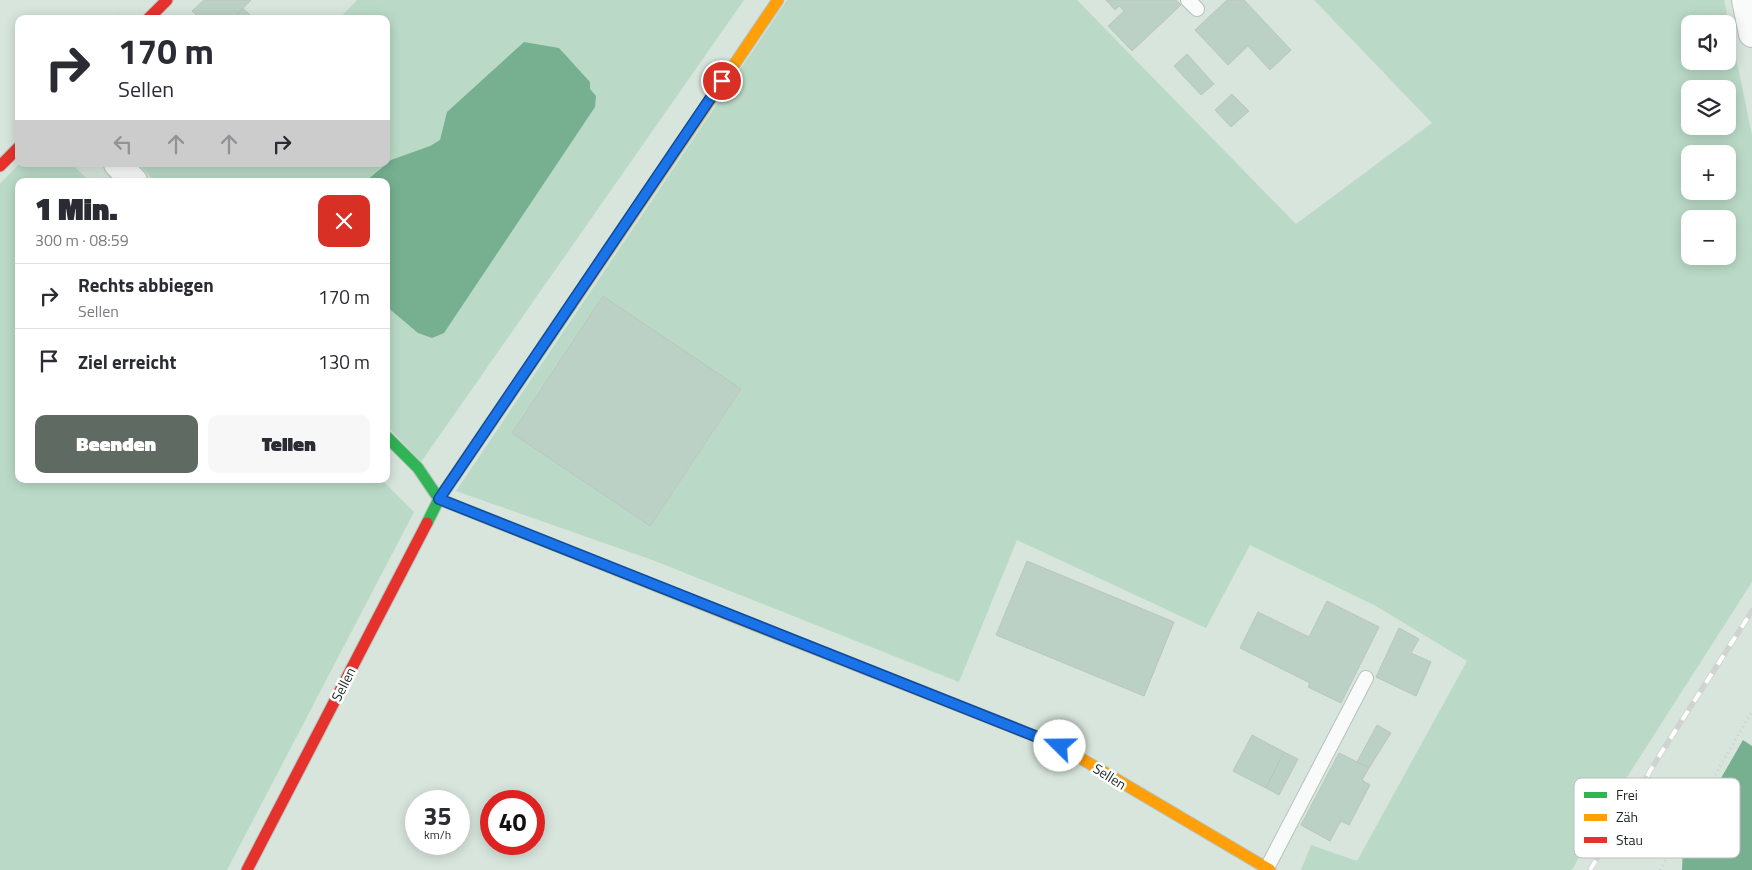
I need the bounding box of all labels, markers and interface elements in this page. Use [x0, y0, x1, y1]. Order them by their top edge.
map controls [1681, 15, 1736, 265]
button: sound [1681, 15, 1736, 70]
text: 170 m [118, 24, 214, 78]
icon: right [35, 35, 100, 100]
pin [701, 60, 743, 102]
icon: arrive [708, 67, 736, 95]
text: Sellen [118, 72, 174, 106]
button: layers [1681, 80, 1736, 135]
icon: left [109, 130, 137, 158]
icon: ahead [162, 130, 190, 158]
icon: ahead [215, 130, 243, 158]
icon: right [268, 130, 296, 158]
button: + [1681, 145, 1736, 200]
text: 1 Min. [35, 186, 118, 232]
button: close [318, 195, 370, 247]
button: − [1681, 210, 1736, 265]
text: 300 m · 08:59 [35, 228, 129, 252]
text: Rechts abbiegen [78, 270, 214, 299]
icon: right [35, 282, 63, 310]
text: 170 m [318, 282, 370, 311]
text: Sellen [78, 299, 119, 323]
icon: arrive [35, 347, 63, 375]
text: Ziel erreicht [78, 347, 176, 376]
text: 130 m [318, 347, 370, 376]
button: Beenden [35, 415, 198, 473]
button: Teilen [208, 415, 370, 473]
street label: Sellen [326, 663, 360, 705]
position arrow [1033, 719, 1085, 771]
street label: Sellen [1089, 758, 1131, 794]
legend [1574, 778, 1740, 858]
text: Frei [1616, 784, 1638, 805]
speed limit sign: 40 [480, 790, 545, 855]
text: 35 [423, 797, 452, 835]
text: Zäh [1616, 806, 1638, 827]
text: km/h [424, 825, 451, 844]
text: Stau [1616, 829, 1643, 850]

